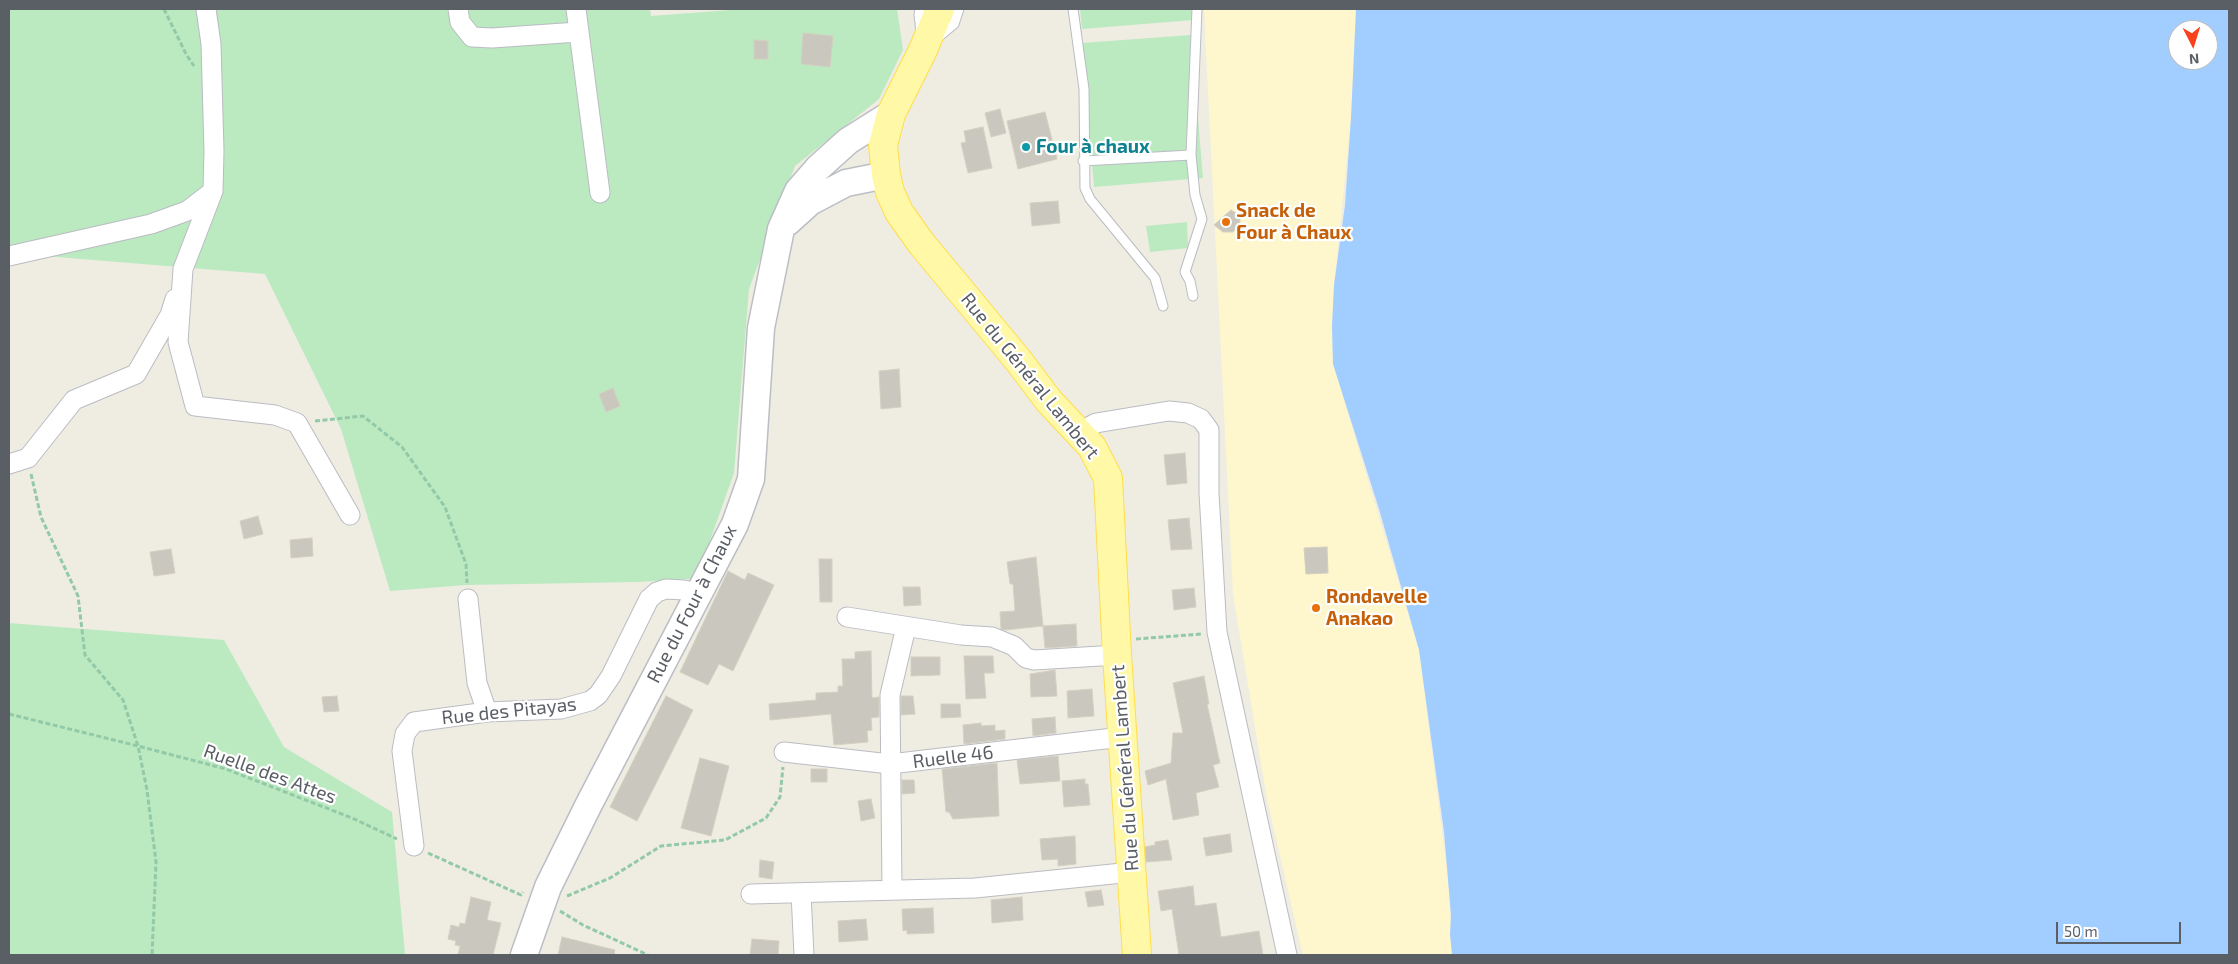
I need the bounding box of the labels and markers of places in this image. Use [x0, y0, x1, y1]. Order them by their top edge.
place label: Four à chaux [1036, 136, 1150, 158]
marker: Four à chaux [1020, 141, 1032, 153]
place label: Snack de Four à Chaux [1236, 200, 1351, 244]
marker: Snack de Four à Chaux [1220, 216, 1232, 228]
place label: Rondavelle Anakao [1326, 586, 1427, 630]
marker: Rondavelle Anakao [1310, 602, 1322, 614]

